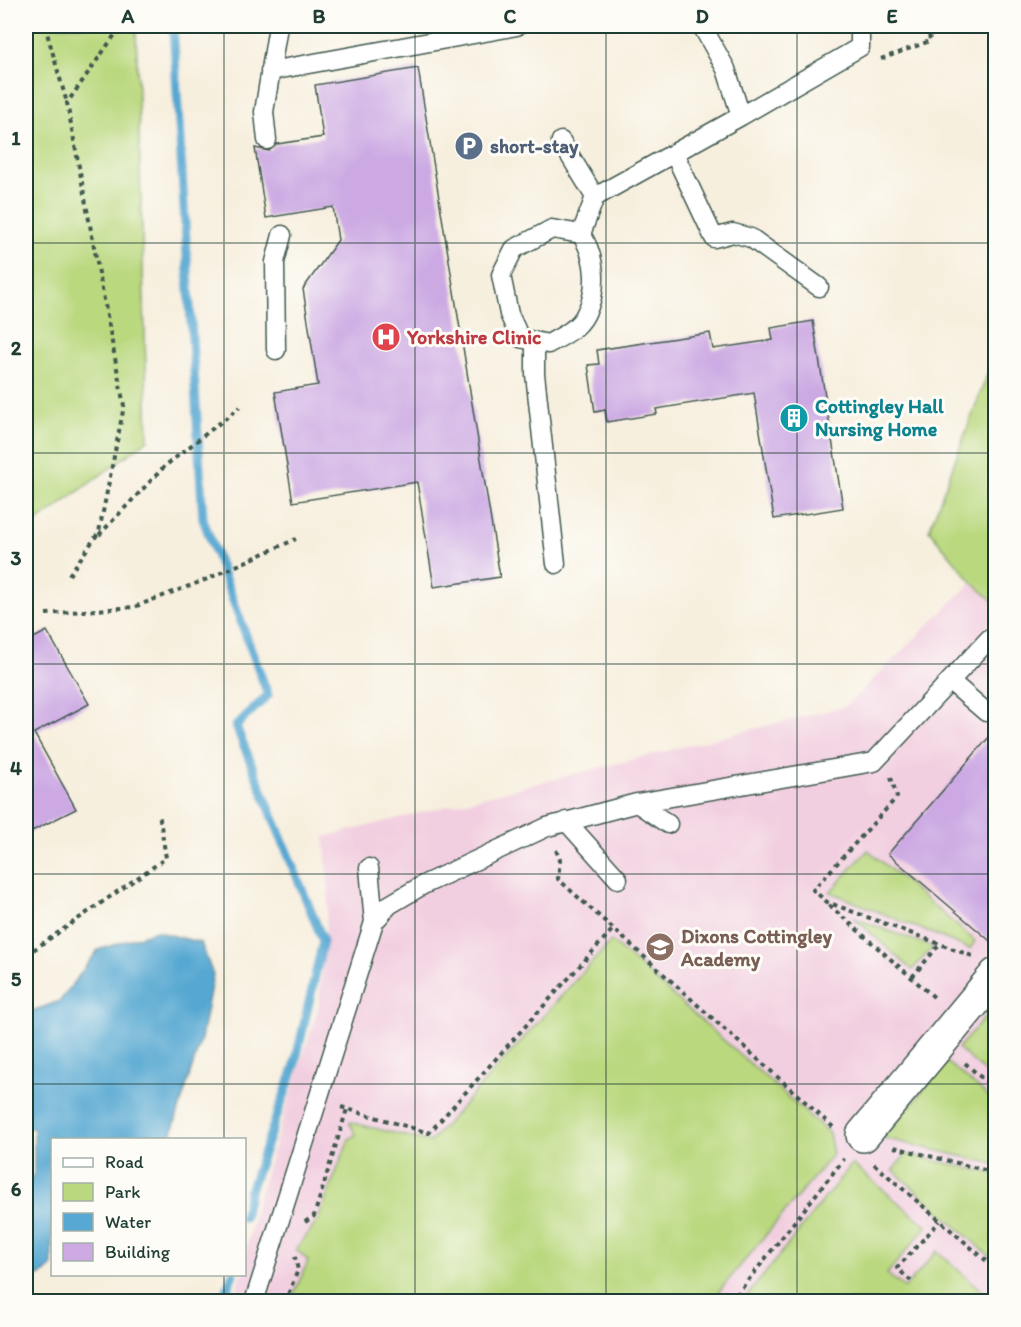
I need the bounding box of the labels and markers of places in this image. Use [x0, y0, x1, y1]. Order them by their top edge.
parking icon: short-stay [453, 130, 485, 162]
place label: short-stay [490, 134, 579, 159]
hospital icon: Yorkshire Clinic [370, 321, 402, 353]
place label: Yorkshire Clinic [406, 325, 541, 349]
place label: Cottingley Hall Nursing Home [815, 394, 944, 442]
building icon: Cottingley Hall Nursing Home [778, 402, 810, 434]
place label: Dixons Cottingley Academy [680, 924, 833, 972]
school or university icon: Dixons Cottingley Academy [644, 931, 676, 963]

